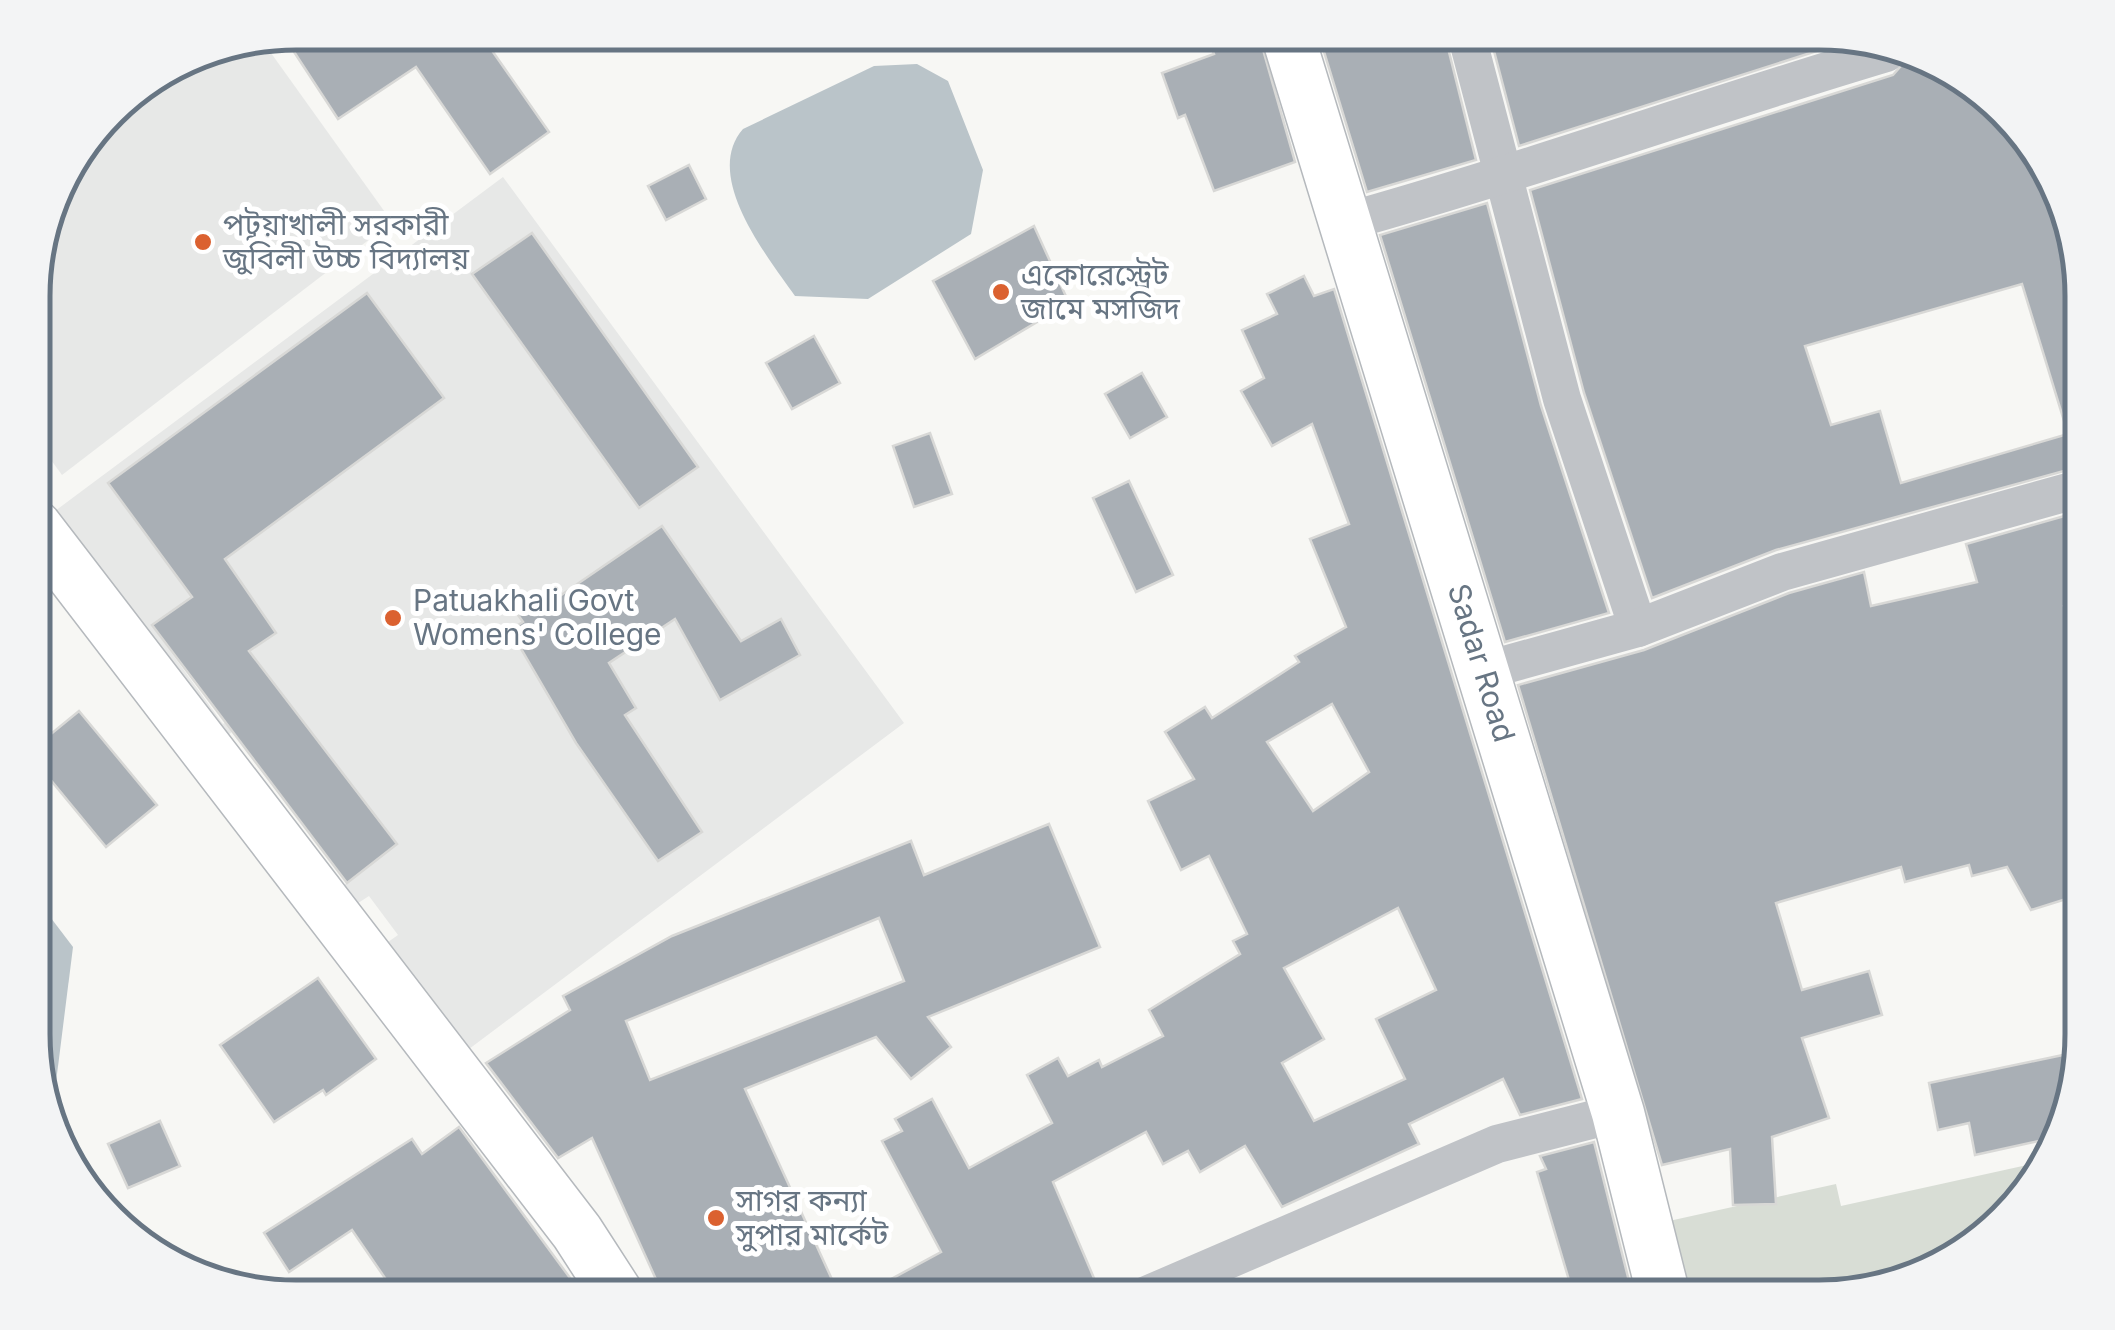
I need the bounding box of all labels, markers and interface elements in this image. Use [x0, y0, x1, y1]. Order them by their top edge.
place label: পটুয়াখালী সরকারী জুবিলী উচ্চ বিদ্যালয় [222, 206, 470, 276]
marker: পটুয়াখালী সরকারী জুবিলী উচ্চ বিদ্যালয় [192, 231, 214, 253]
place label: একোরেস্ট্রেট জামে মসজিদ [1020, 256, 1180, 326]
marker: একোরেস্ট্রেট জামে মসজিদ [990, 281, 1012, 303]
street label: Sadar Road [1441, 579, 1523, 746]
place label: Patuakhali Govt Womens' College [413, 582, 662, 652]
marker: Patuakhali Govt Womens' College [382, 607, 404, 629]
place label: সাগর কন্যা সুপার মার্কেট [735, 1182, 889, 1252]
marker: সাগর কন্যা সুপার মার্কেট [705, 1207, 727, 1229]

